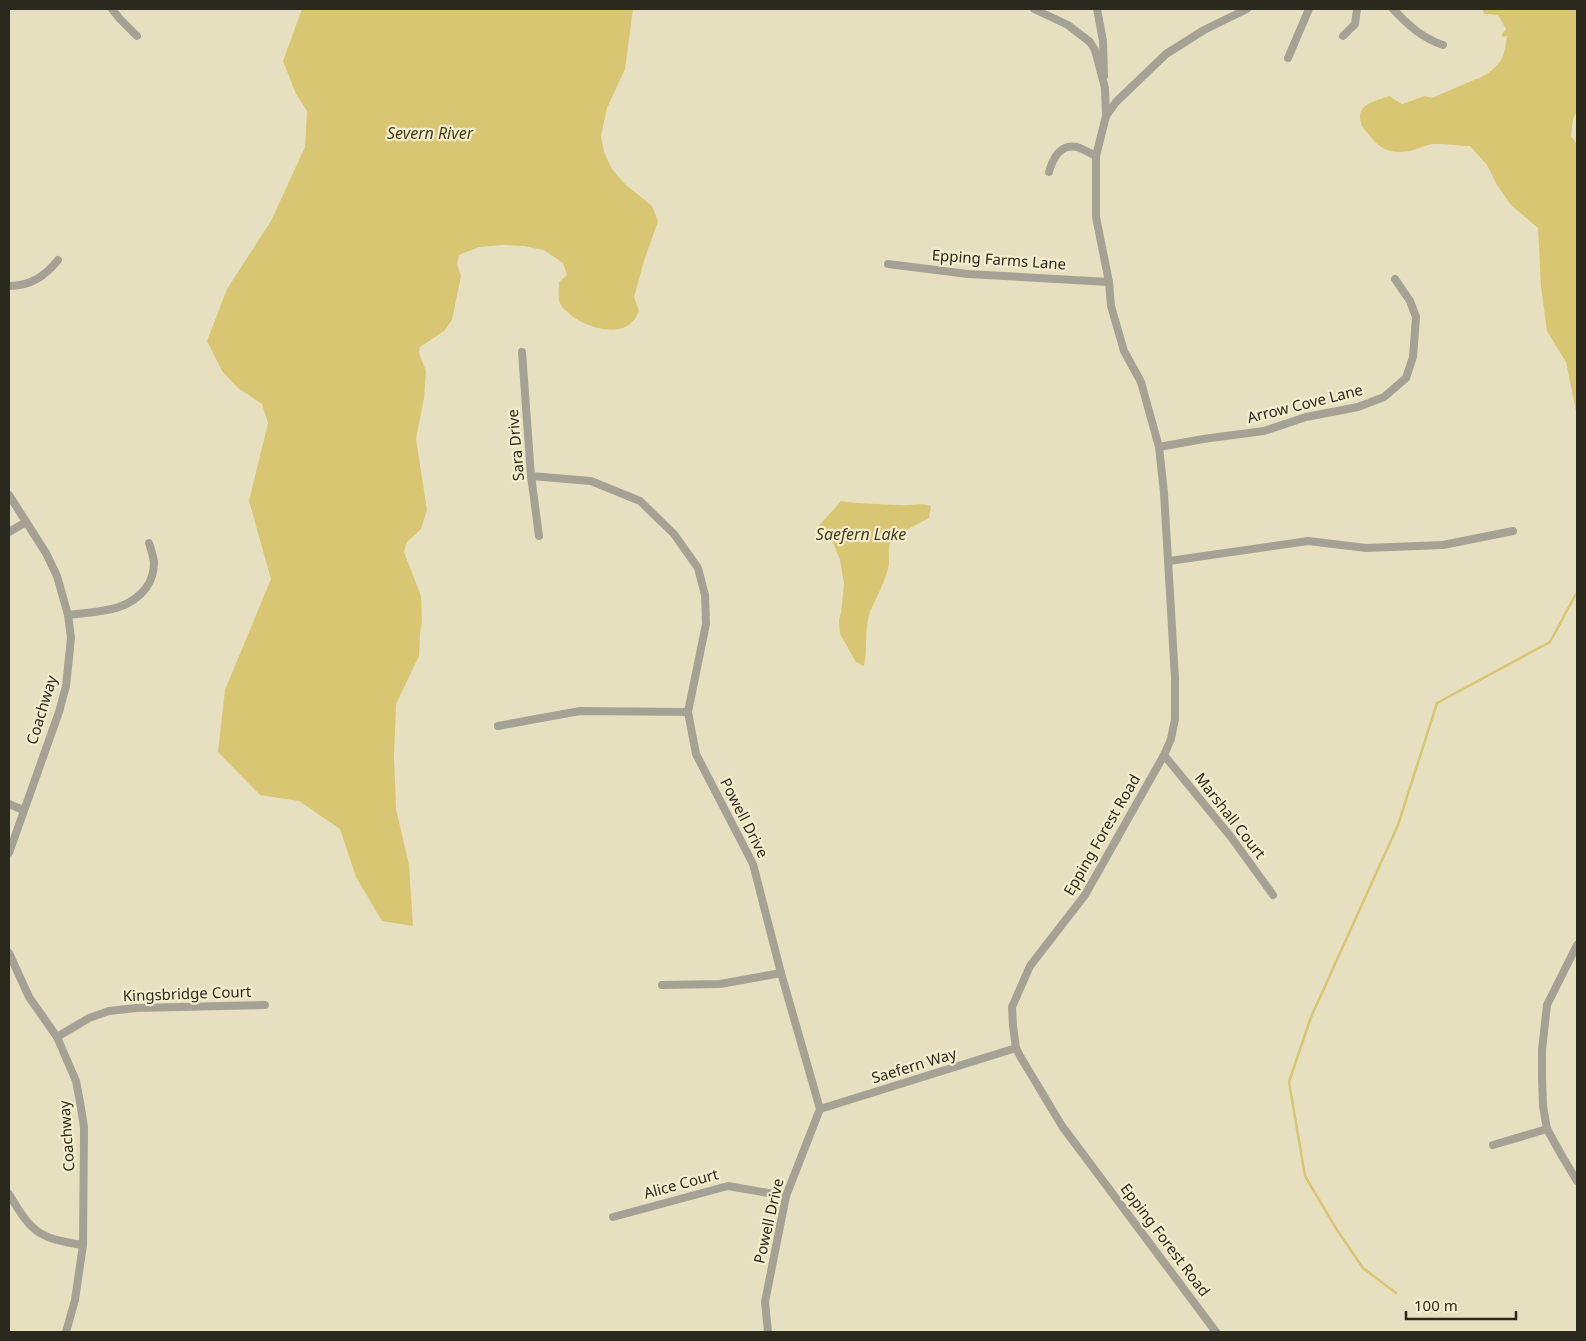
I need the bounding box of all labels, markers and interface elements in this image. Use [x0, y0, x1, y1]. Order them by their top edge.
water label: Severn River [387, 122, 474, 144]
street label: Epping Farms Lane [931, 244, 1067, 274]
street label: Arrow Cove Lane [1245, 379, 1365, 427]
street label: Sara Drive [502, 408, 528, 482]
water label: Saefern Lake [816, 523, 906, 545]
street label: Coachway [21, 672, 61, 747]
street label: Marshall Court [1191, 768, 1271, 863]
street label: Epping Forest Road [1058, 770, 1144, 899]
street label: Powell Drive [716, 774, 774, 861]
street label: Kingsbridge Court [122, 981, 252, 1005]
street label: Saefern Way [869, 1043, 959, 1087]
street label: Coachway [54, 1099, 78, 1172]
street label: Alice Court [641, 1163, 721, 1203]
street label: Powell Drive [749, 1176, 788, 1265]
street label: Epping Forest Road [1117, 1179, 1215, 1300]
scale bar [1406, 1288, 1516, 1320]
text: 100 m [1414, 1295, 1458, 1315]

